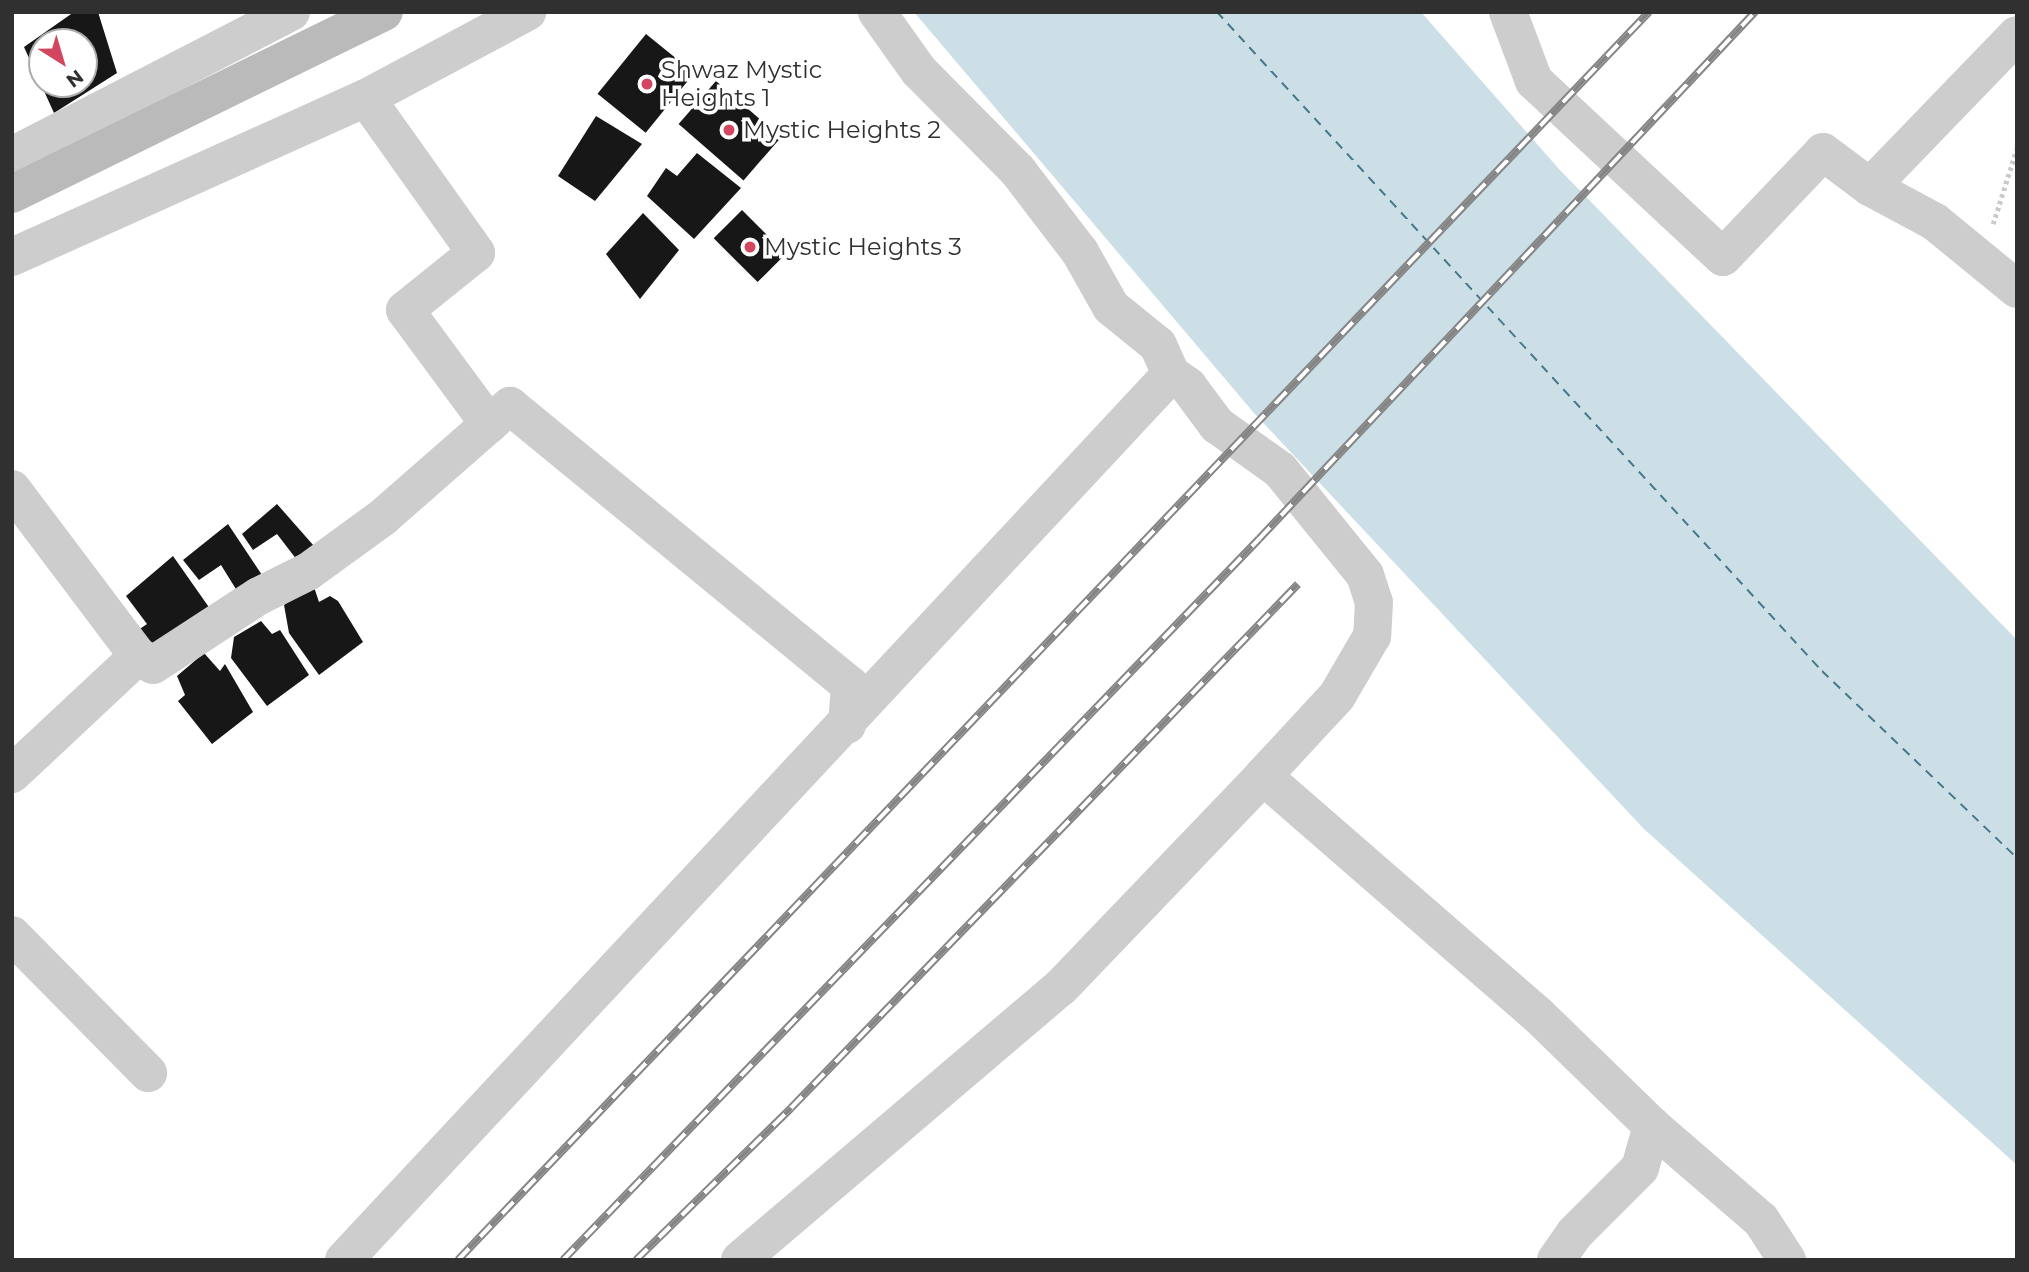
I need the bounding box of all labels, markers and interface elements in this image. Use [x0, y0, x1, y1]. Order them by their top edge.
north arrow [28, 28, 98, 98]
place label: Shwaz Mystic Heights 1 [661, 56, 822, 112]
text: N [62, 65, 88, 92]
marker: Shwaz Mystic Heights 1 [639, 76, 655, 92]
place label: Mystic Heights 2 [743, 116, 941, 144]
marker: Mystic Heights 2 [721, 122, 737, 138]
place label: Mystic Heights 3 [764, 233, 962, 261]
marker: Mystic Heights 3 [742, 239, 758, 255]

